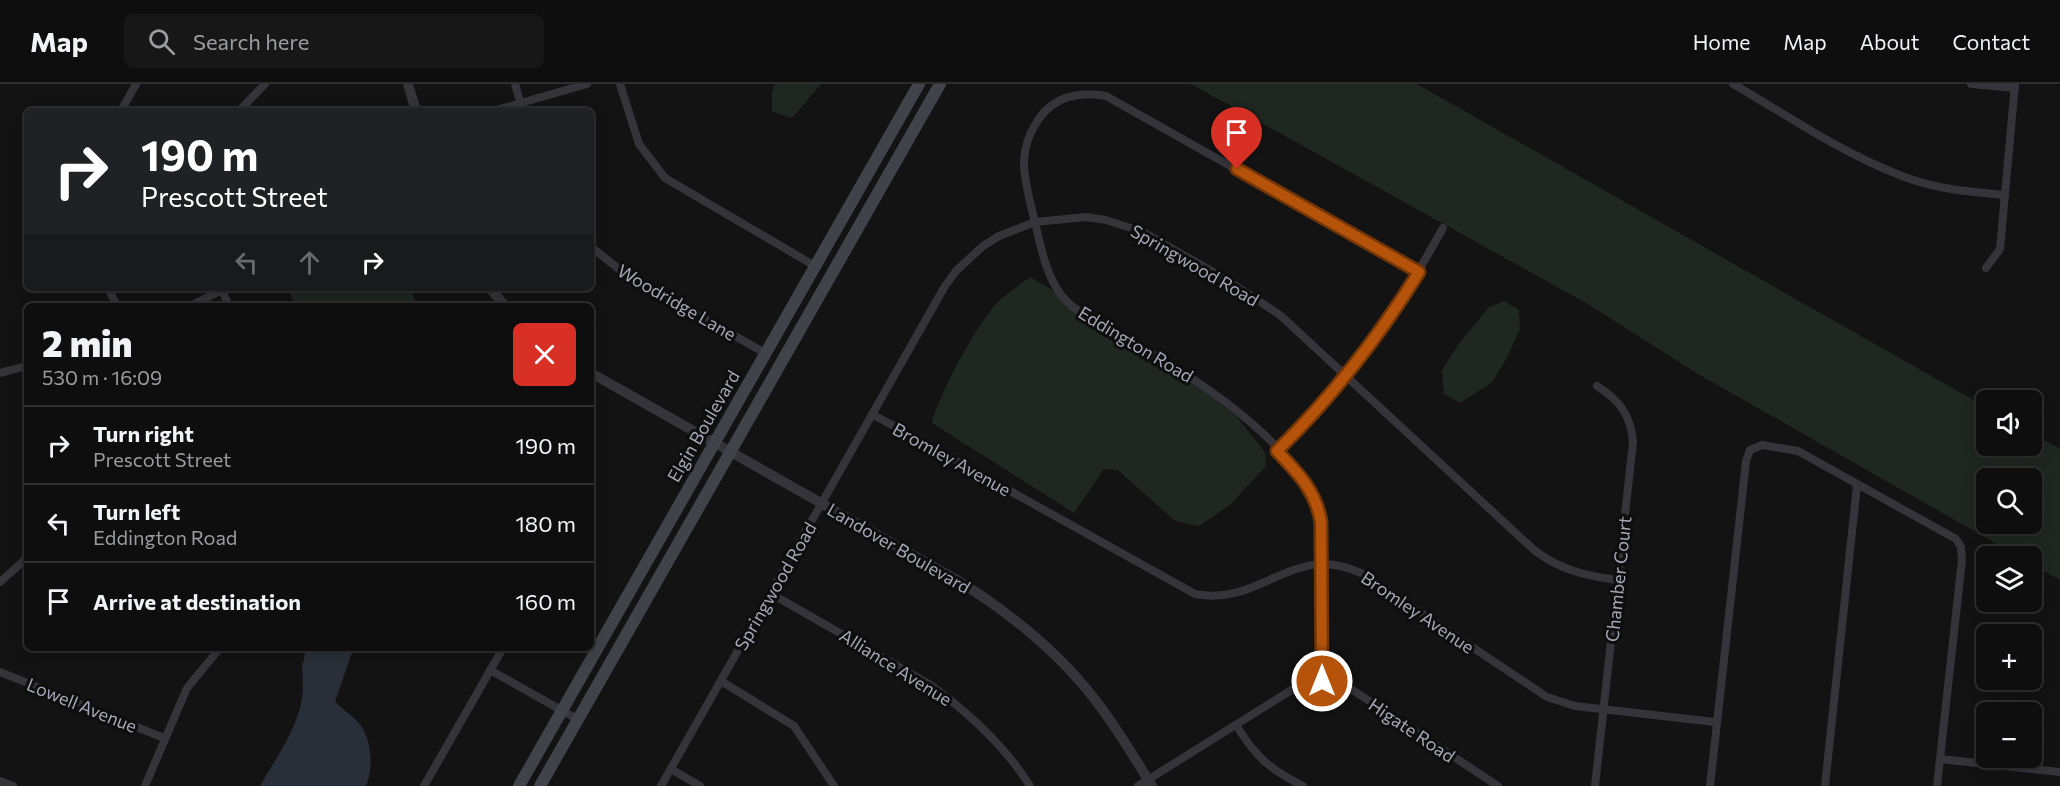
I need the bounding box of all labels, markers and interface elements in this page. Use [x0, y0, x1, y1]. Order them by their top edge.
search box [124, 14, 544, 68]
text: Map [30, 24, 88, 58]
icon: search [145, 25, 178, 58]
text: Search here [193, 28, 309, 55]
text: Home [1693, 29, 1750, 54]
text: Map [1783, 29, 1827, 54]
text: About [1860, 29, 1919, 54]
text: Contact [1952, 29, 2030, 54]
pin [1211, 107, 1262, 169]
icon: arrive [1220, 116, 1253, 149]
text: 190 m [141, 128, 259, 180]
icon: right [42, 132, 120, 210]
text: Prescott Street [141, 180, 328, 213]
street label: Springwood Road [1127, 219, 1263, 311]
icon: left [230, 246, 263, 279]
icon: ahead [293, 246, 326, 279]
icon: right [356, 246, 389, 279]
street label: Woodridge Lane [614, 259, 740, 345]
street label: Eddington Road [1075, 301, 1197, 387]
text: 2 min [42, 320, 132, 364]
button: close [513, 323, 576, 386]
text: 530 m · 16:09 [42, 365, 162, 389]
street label: Elgin Boulevard [662, 366, 744, 486]
map controls [1976, 390, 2042, 768]
button: sound [1976, 390, 2042, 456]
street label: Bromley Avenue [889, 417, 1015, 501]
text: Turn right [93, 420, 194, 447]
icon: right [42, 429, 75, 462]
text: 190 m [515, 432, 576, 459]
text: Prescott Street [93, 447, 231, 471]
button: search [1976, 468, 2042, 534]
text: Turn left [93, 498, 180, 525]
street label: Landover Boulevard [823, 498, 975, 598]
icon: left [42, 507, 75, 540]
text: 180 m [515, 510, 576, 537]
street label: Chamber Court [1600, 515, 1636, 643]
street label: Springwood Road [729, 518, 821, 654]
text: Eddington Road [93, 525, 237, 549]
button: layers [1976, 546, 2042, 612]
street label: Bromley Avenue [1357, 566, 1479, 658]
icon: arrive [42, 585, 75, 618]
text: Arrive at destination [93, 588, 301, 615]
text: 160 m [515, 588, 576, 615]
street label: Alliance Avenue [836, 624, 956, 710]
button: + [1976, 624, 2042, 690]
position arrow [1290, 649, 1354, 713]
street label: Lowell Avenue [24, 673, 140, 737]
street label: Higate Road [1365, 693, 1459, 767]
button: − [1976, 702, 2042, 768]

